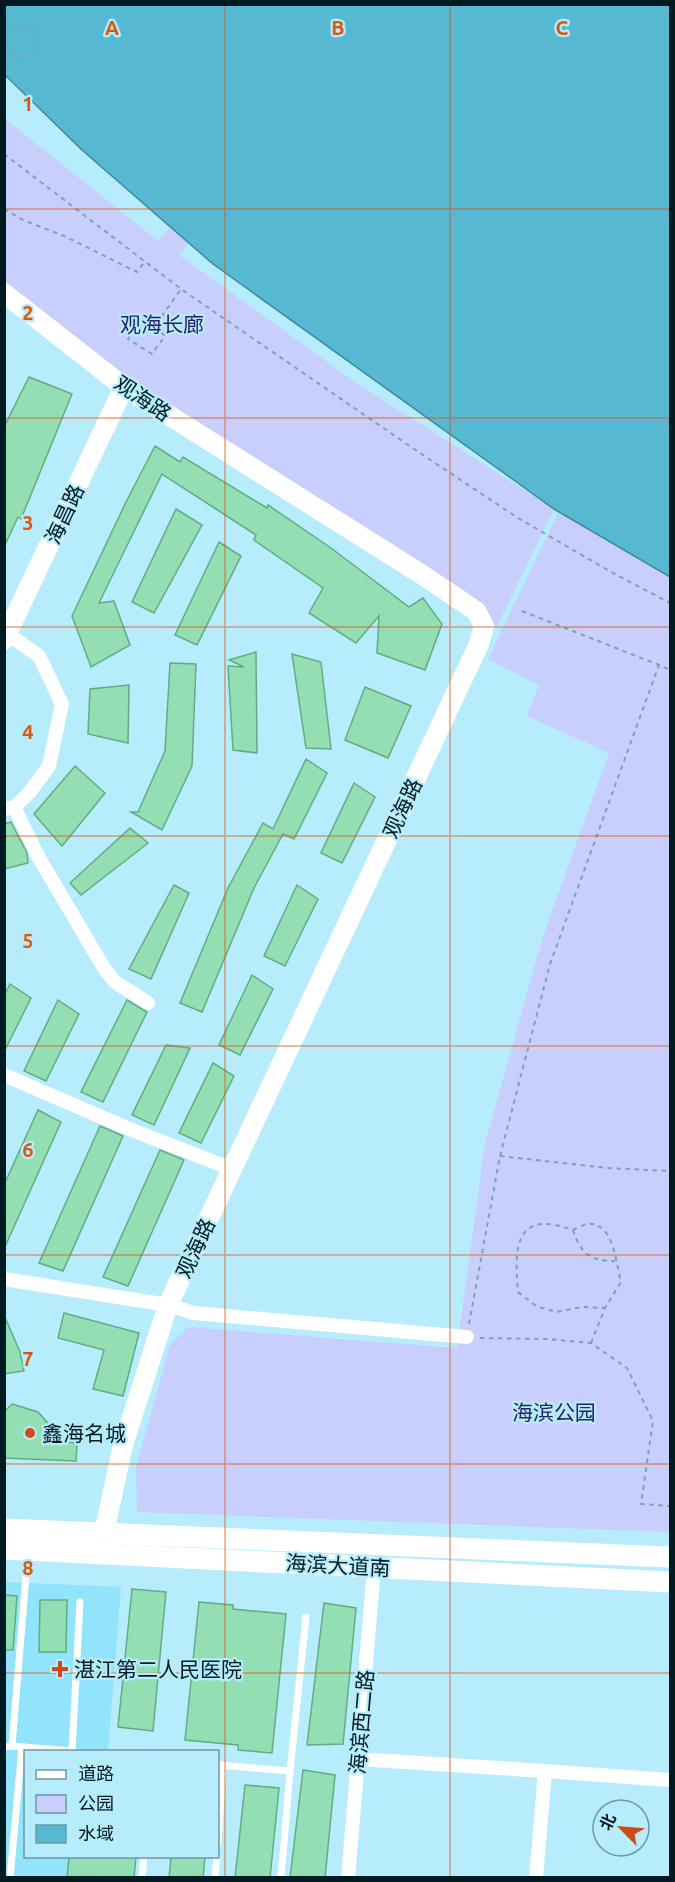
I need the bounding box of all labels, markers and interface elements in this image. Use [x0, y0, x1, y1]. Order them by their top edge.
text: A [105, 16, 119, 39]
text: B [331, 16, 345, 39]
text: C [556, 16, 569, 39]
text: 1 [22, 92, 34, 115]
text: 2 [22, 301, 34, 324]
park label: 观海长廊 [120, 312, 204, 336]
street label: 观海路 [110, 370, 176, 426]
street label: 海昌路 [40, 480, 88, 548]
text: 3 [22, 511, 34, 534]
text: 4 [22, 720, 34, 743]
street label: 观海路 [378, 774, 426, 842]
text: 5 [22, 929, 34, 952]
text: 6 [22, 1138, 34, 1161]
street label: 观海路 [171, 1214, 219, 1282]
text: 7 [22, 1347, 34, 1370]
park label: 海滨公园 [512, 1400, 596, 1424]
place label: 鑫海名城 [42, 1421, 126, 1445]
marker: 鑫海名城 [23, 1426, 37, 1440]
street label: 海滨大道南 [285, 1550, 391, 1580]
text: 8 [22, 1556, 34, 1579]
place label: 湛江第二人民医院 [74, 1657, 242, 1681]
marker: 湛江第二人民医院 [51, 1660, 69, 1678]
street label: 海滨西二路 [344, 1669, 378, 1775]
legend [24, 1750, 219, 1858]
text: 道路 [78, 1763, 114, 1783]
text: 公园 [78, 1793, 114, 1813]
north arrow [591, 1798, 651, 1858]
text: 北 [596, 1811, 619, 1833]
text: 水域 [78, 1823, 114, 1843]

